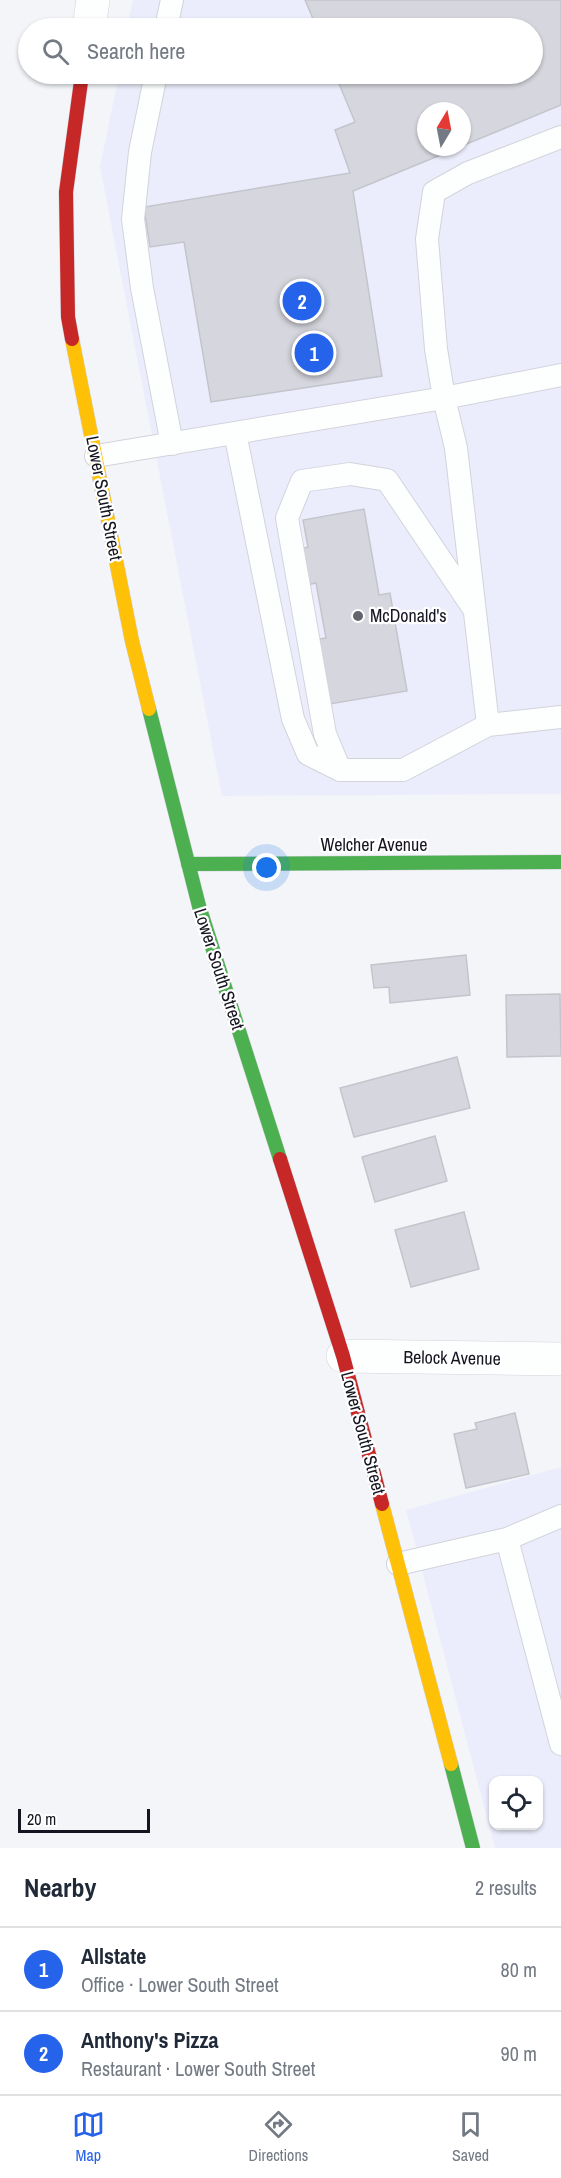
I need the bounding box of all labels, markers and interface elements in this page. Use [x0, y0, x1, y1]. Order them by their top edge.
search box [18, 18, 543, 84]
icon: search [39, 35, 72, 68]
text: Search here [87, 36, 185, 66]
north arrow [417, 102, 471, 156]
pin: 2 [282, 278, 322, 324]
pin: 1 [294, 330, 334, 376]
street label: Lower South Street [80, 434, 129, 562]
place label: McDonald's [370, 603, 447, 628]
marker: McDonald's [351, 609, 365, 623]
street label: Welcher Avenue [321, 832, 427, 857]
your location [252, 853, 281, 882]
street label: Lower South Street [188, 905, 251, 1033]
street label: Belock Avenue [403, 1344, 501, 1371]
street label: Lower South Street [335, 1369, 392, 1497]
map controls [489, 1776, 543, 1830]
button: locate [489, 1776, 543, 1830]
scale bar [18, 1806, 150, 1834]
text: 20 m [27, 1808, 56, 1830]
text: Nearby [24, 1870, 96, 1905]
text: 2 results [475, 1874, 537, 1901]
text: Allstate [81, 1941, 146, 1971]
text: 1 [39, 1956, 48, 1983]
text: 80 m [501, 1956, 537, 1983]
text: Office · Lower South Street [81, 1971, 279, 1998]
text: Anthony's Pizza [81, 2025, 219, 2055]
text: 2 [39, 2040, 48, 2067]
text: 90 m [501, 2040, 537, 2067]
text: Restaurant · Lower South Street [81, 2055, 315, 2082]
tab: Map [72, 2108, 105, 2166]
tab: Directions [248, 2108, 308, 2166]
tab: Saved [452, 2108, 489, 2166]

